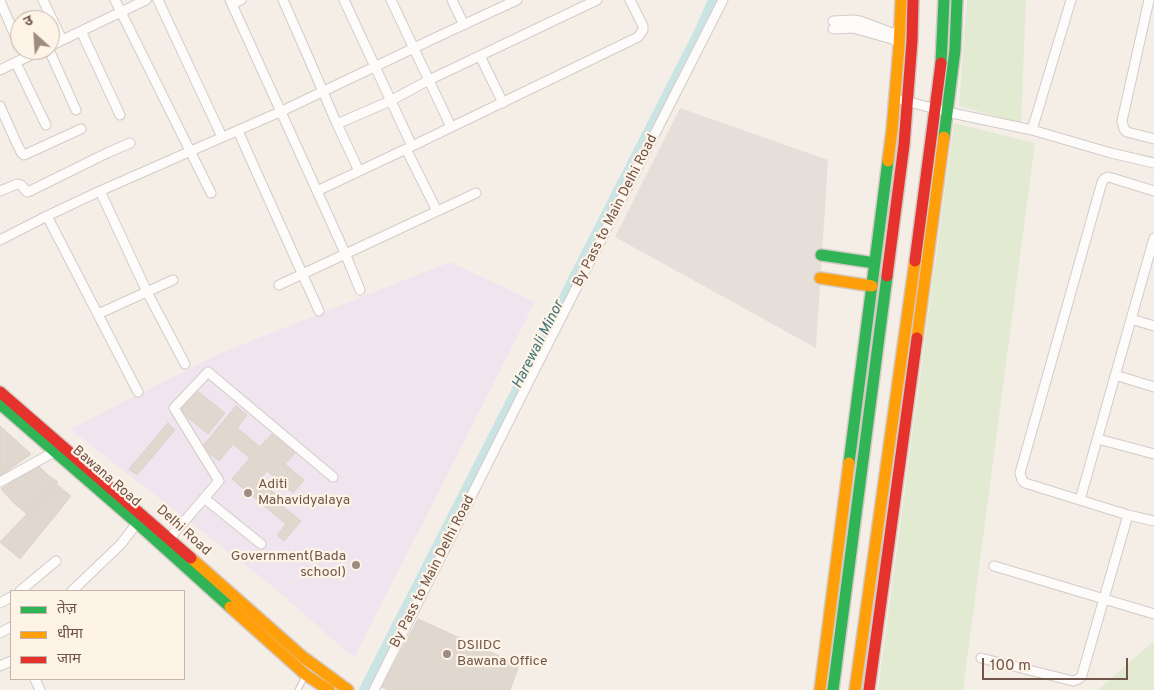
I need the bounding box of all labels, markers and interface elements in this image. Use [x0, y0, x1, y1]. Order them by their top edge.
north arrow [10, 10, 60, 60]
text: उ [21, 13, 36, 31]
street label: By Pass to Main Delhi Road [570, 132, 662, 290]
water label: Harewali Minor [509, 298, 569, 392]
street label: Bawana Road [68, 443, 144, 511]
place label: Aditi Mahavidyalaya [258, 477, 350, 510]
marker: Aditi Mahavidyalaya [242, 487, 254, 499]
street label: By Pass to Main Delhi Road [387, 493, 479, 651]
street label: Delhi Road [152, 502, 214, 560]
place label: Government(Bada school) [231, 549, 346, 582]
marker: Government(Bada school) [350, 559, 362, 571]
legend [10, 590, 185, 680]
text: तेज़ [57, 600, 77, 619]
text: धीमा [57, 625, 83, 644]
place label: DSIIDC Bawana Office [457, 638, 547, 670]
marker: DSIIDC Bawana Office [441, 648, 453, 660]
scale bar [984, 648, 1130, 680]
text: जाम [57, 650, 81, 669]
text: 100 m [990, 657, 1031, 676]

